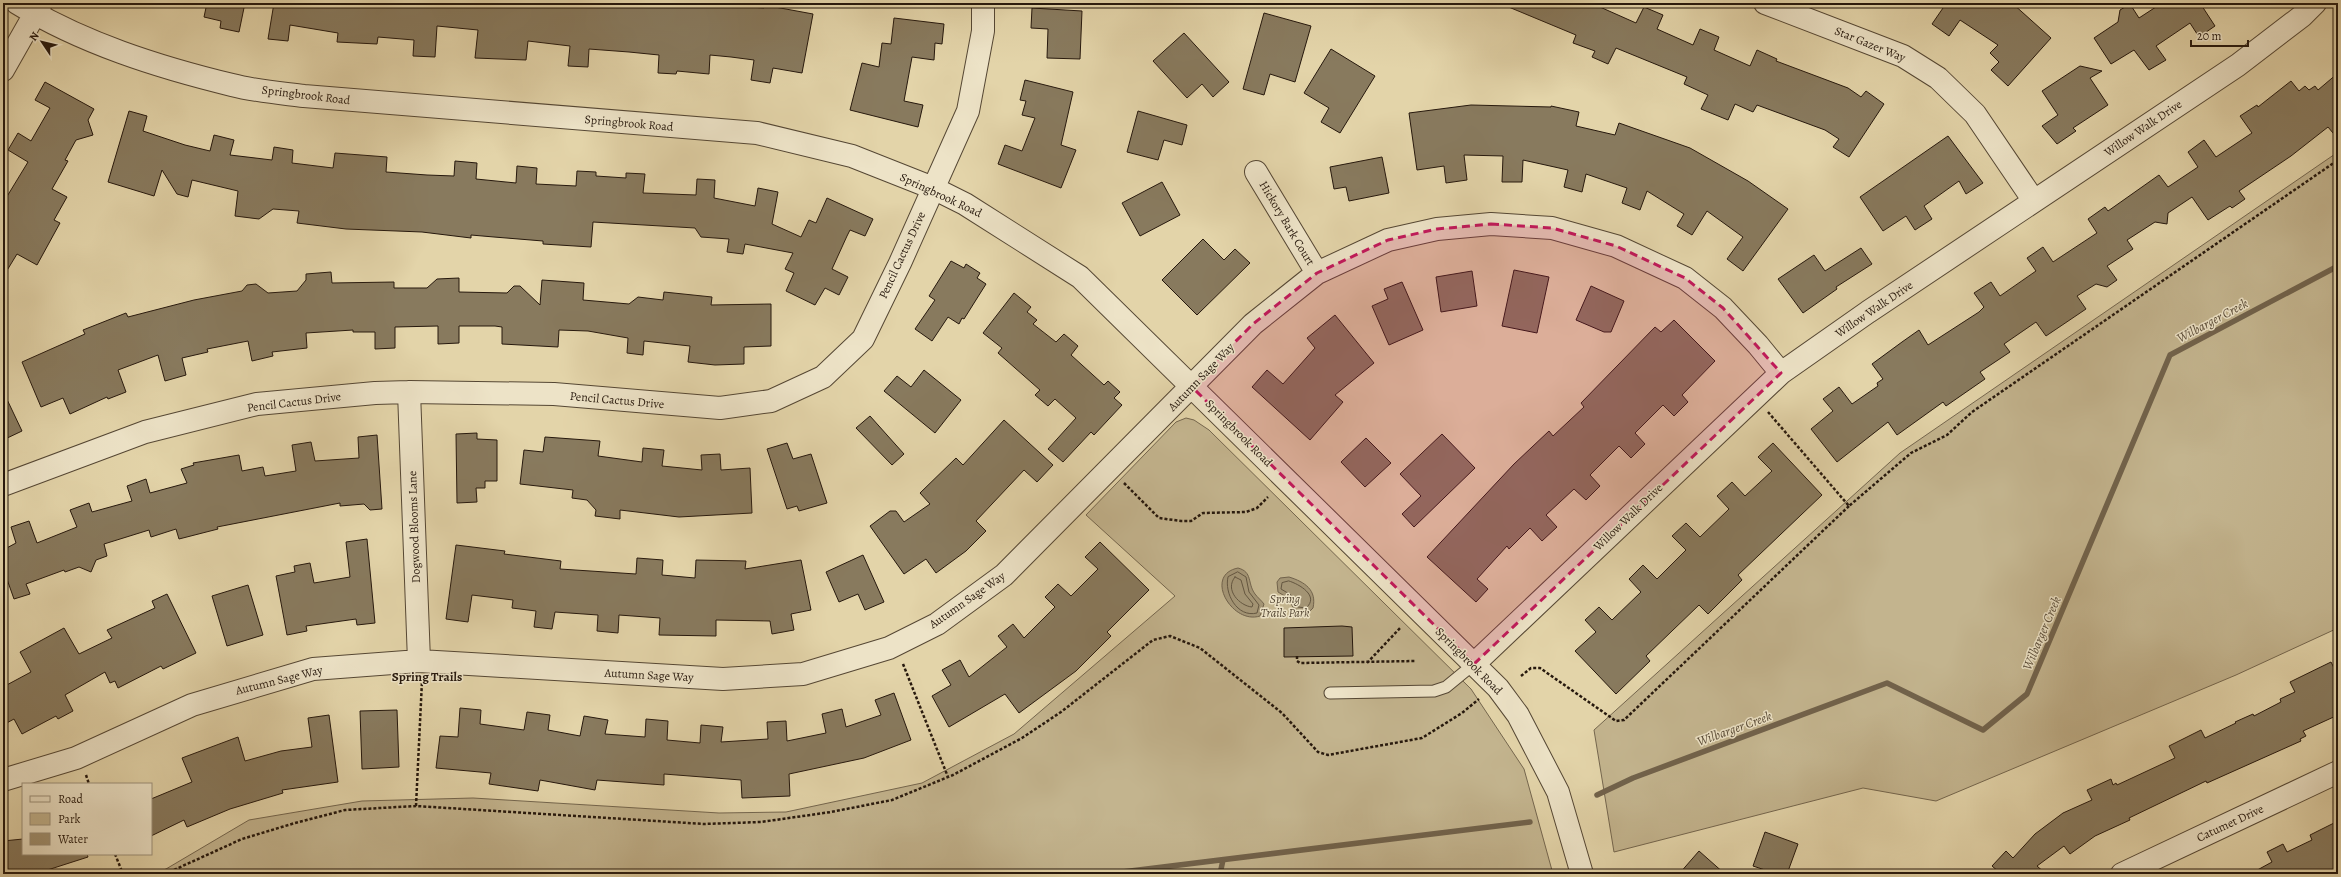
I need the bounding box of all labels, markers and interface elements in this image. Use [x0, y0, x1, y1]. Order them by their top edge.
north arrow [22, 22, 62, 62]
scale bar [2191, 22, 2248, 48]
street label: Star Gazer Way [1832, 23, 1908, 66]
text: 20 m [2197, 28, 2221, 44]
text: N [26, 29, 43, 44]
street label: Springbrook Road [261, 82, 352, 108]
street label: Willow Walk Drive [2100, 96, 2185, 161]
street label: Springbrook Road [584, 111, 675, 135]
street label: Springbrook Road [897, 169, 985, 221]
street label: Hickory Bark Court [1256, 178, 1318, 268]
street label: Pencil Cactus Drive [875, 209, 929, 301]
street label: Willow Walk Drive [1831, 277, 1916, 342]
water label: Wilbarger Creek [2174, 294, 2251, 346]
street label: Autumn Sage Way [1164, 339, 1238, 415]
street label: Pencil Cactus Drive [246, 388, 342, 416]
street label: Pencil Cactus Drive [569, 388, 665, 412]
street label: Springbrook Road [1202, 396, 1277, 471]
street label: Dogwood Blooms Lane [404, 471, 424, 583]
street label: Willow Walk Drive [1589, 480, 1666, 555]
street label: Autumn Sage Way [925, 568, 1009, 633]
park label: Spring Trails Park [1261, 591, 1310, 621]
water label: Wilbarger Creek [2018, 594, 2065, 673]
street label: Springbrook Road [1432, 624, 1507, 699]
street label: Autumn Sage Way [233, 661, 325, 699]
street label: Autumn Sage Way [603, 665, 695, 685]
district label: Spring Trails [392, 668, 462, 685]
water label: Wilbarger Creek [1694, 707, 1774, 750]
legend [22, 783, 152, 855]
text: Road [58, 791, 84, 807]
street label: Catumet Drive [2194, 800, 2266, 846]
text: Park [58, 811, 81, 827]
text: Water [57, 831, 88, 847]

